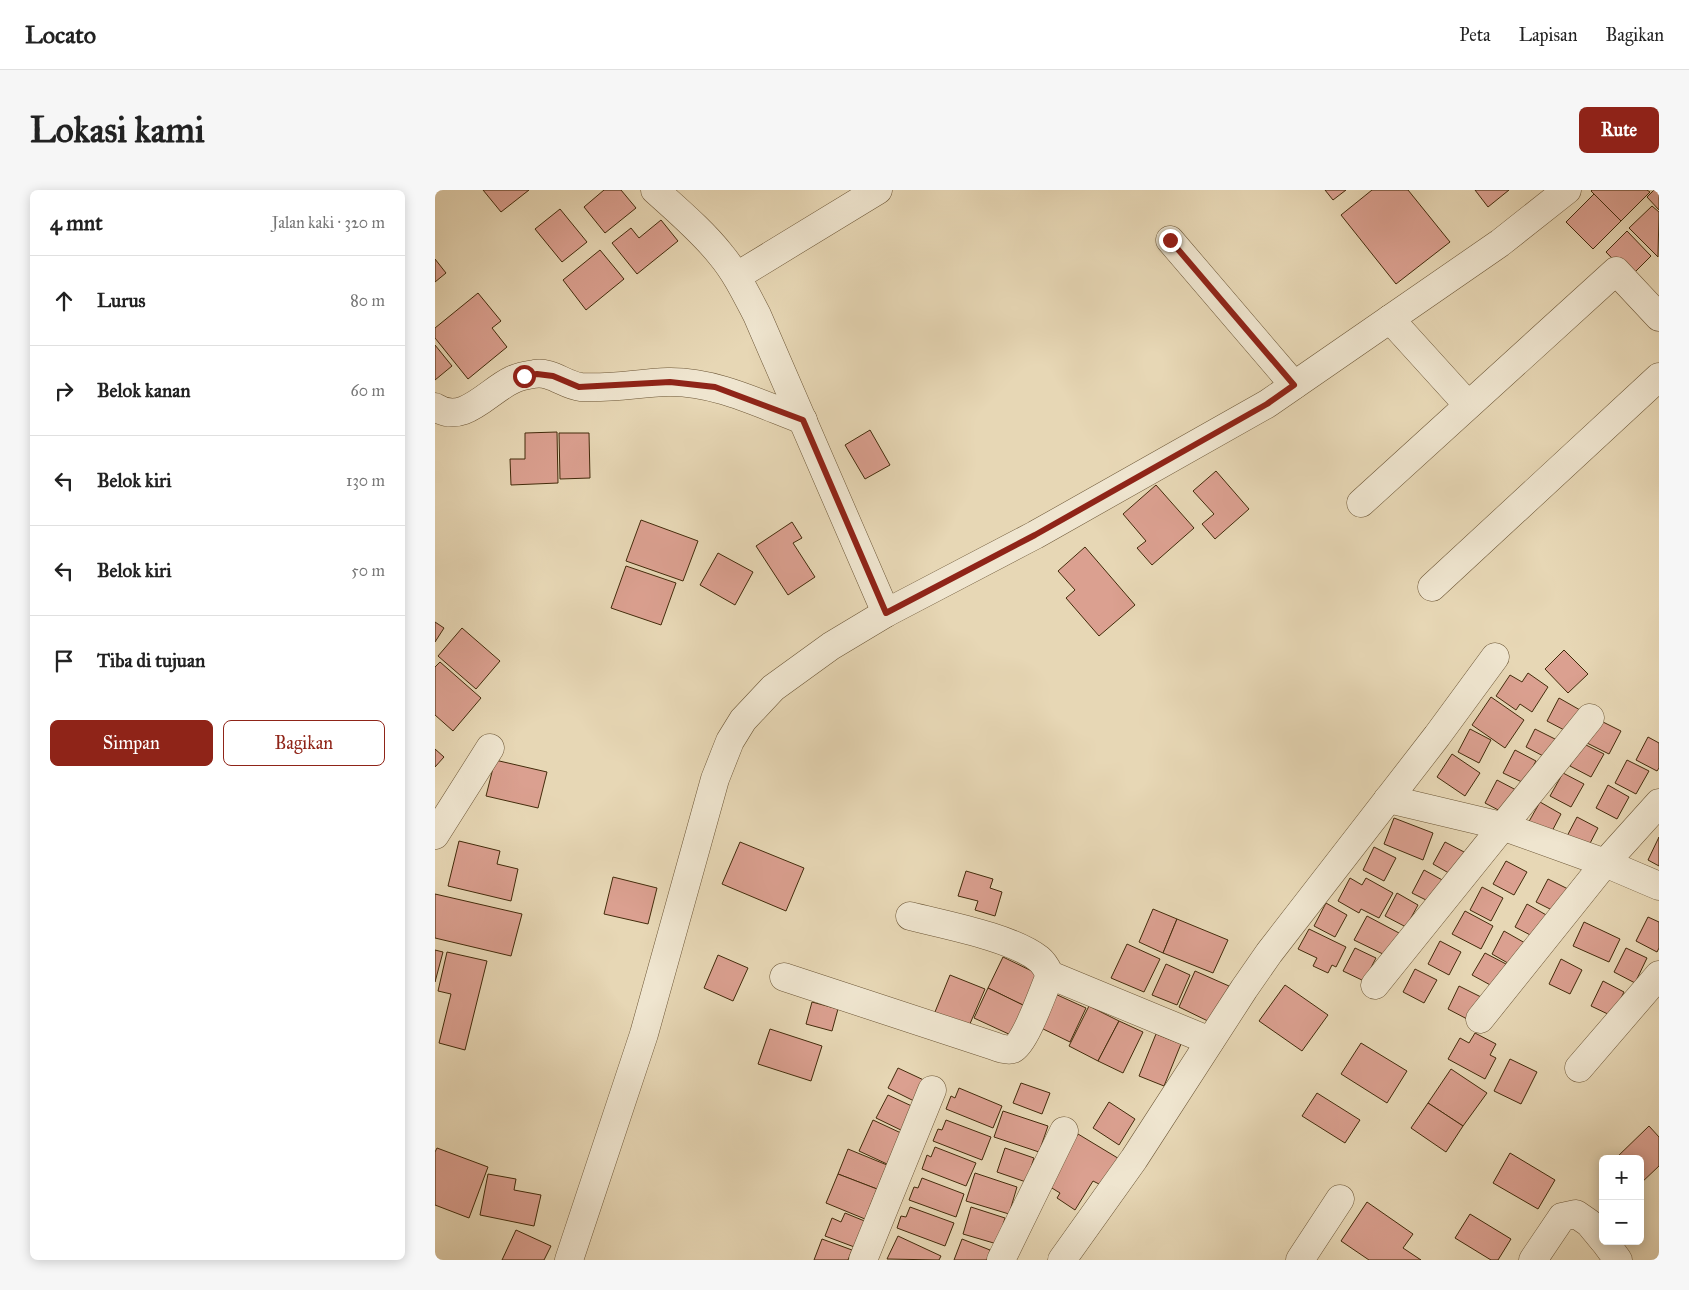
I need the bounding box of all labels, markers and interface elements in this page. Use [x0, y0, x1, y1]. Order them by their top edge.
text: Locato [25, 20, 96, 50]
text: Peta [1459, 24, 1491, 46]
text: Lapisan [1519, 24, 1577, 46]
text: Bagikan [1605, 24, 1664, 46]
button: Rute [1579, 107, 1659, 153]
text: Lokasi kami [30, 109, 205, 152]
text: 4 mnt [50, 210, 103, 236]
text: Jalan kaki · 320 m [272, 213, 385, 232]
route end [1159, 229, 1182, 252]
icon: ahead [50, 287, 78, 315]
text: Lurus [97, 289, 145, 312]
text: 80 m [350, 291, 385, 310]
route start [513, 365, 536, 388]
icon: right [50, 377, 78, 405]
text: Belok kanan [97, 379, 191, 402]
text: 60 m [351, 381, 385, 400]
icon: left [50, 467, 78, 495]
text: Belok kiri [97, 469, 171, 492]
text: 130 m [346, 471, 385, 490]
icon: left [50, 557, 78, 585]
text: Belok kiri [97, 559, 171, 582]
text: 50 m [351, 561, 385, 580]
icon: arrive [50, 647, 78, 675]
text: Tiba di tujuan [97, 649, 205, 672]
button: Simpan [50, 720, 213, 766]
button: Bagikan [223, 720, 385, 766]
map controls [1599, 1155, 1644, 1245]
button: + [1599, 1155, 1644, 1200]
button: − [1599, 1200, 1644, 1245]

